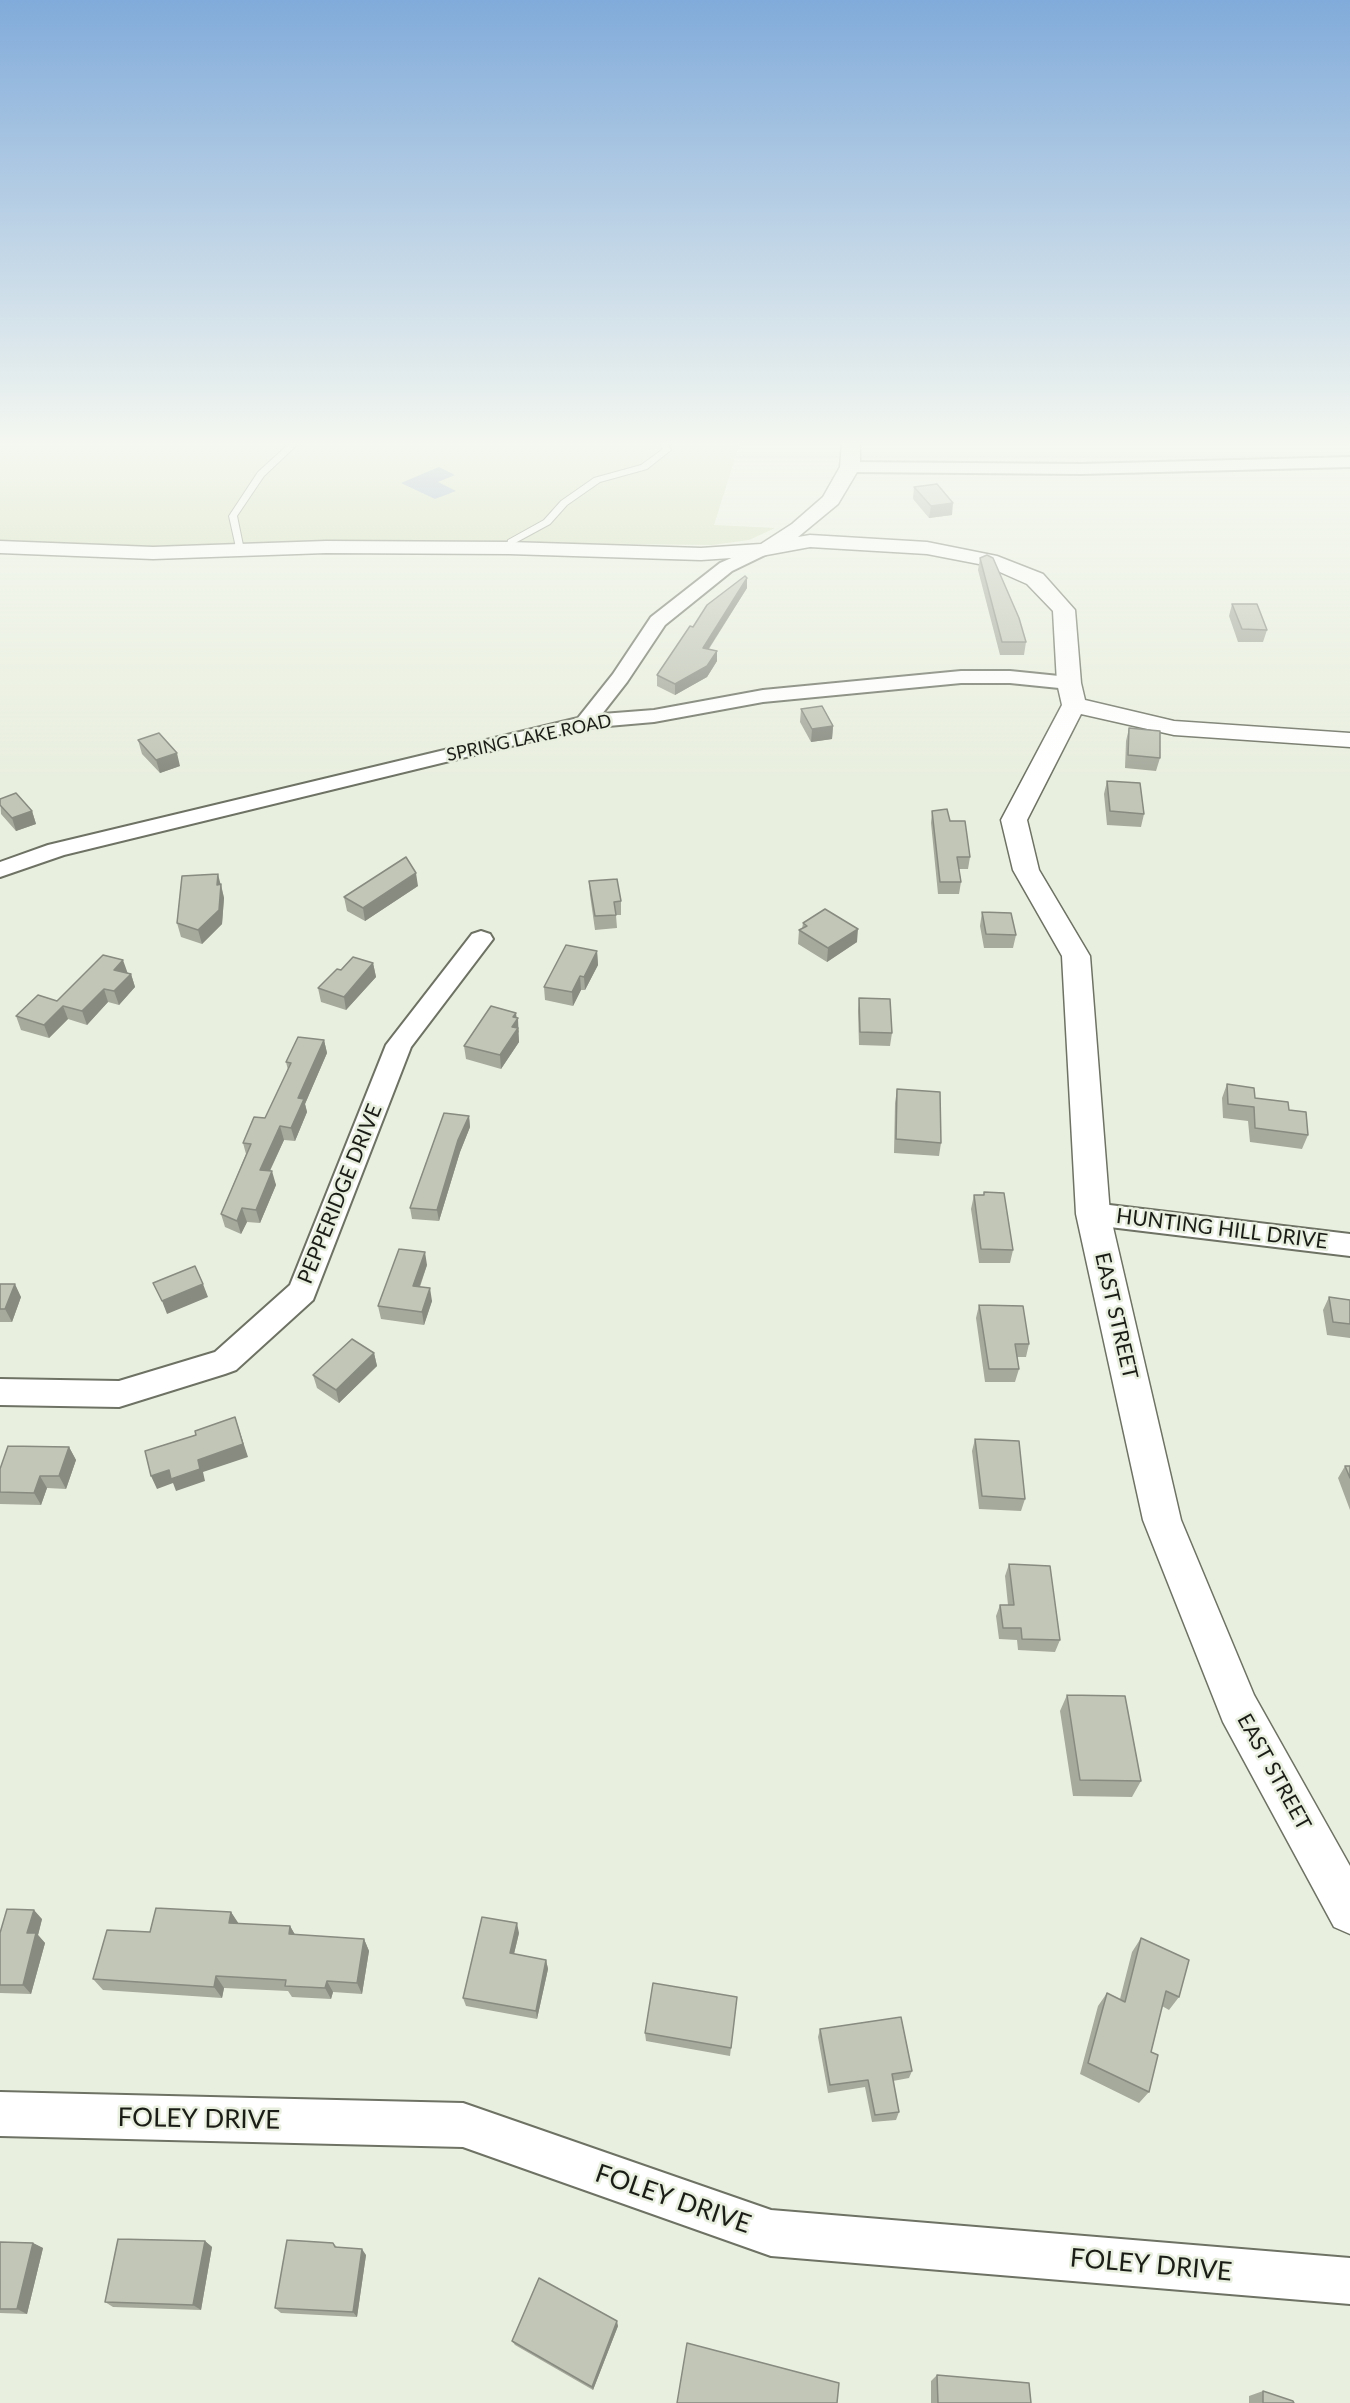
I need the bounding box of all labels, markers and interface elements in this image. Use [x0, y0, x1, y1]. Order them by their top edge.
street label: SPRING LAKE ROAD [445, 710, 613, 766]
street label: PEPPERIDGE DRIVE [292, 1101, 388, 1287]
street label: HUNTING HILL DRIVE [1115, 1204, 1329, 1254]
street label: EAST STREET [1089, 1250, 1143, 1382]
street label: EAST STREET [1232, 1709, 1316, 1835]
street label: FOLEY DRIVE [117, 2102, 281, 2136]
street label: FOLEY DRIVE [591, 2158, 755, 2240]
street label: FOLEY DRIVE [1069, 2242, 1233, 2288]

